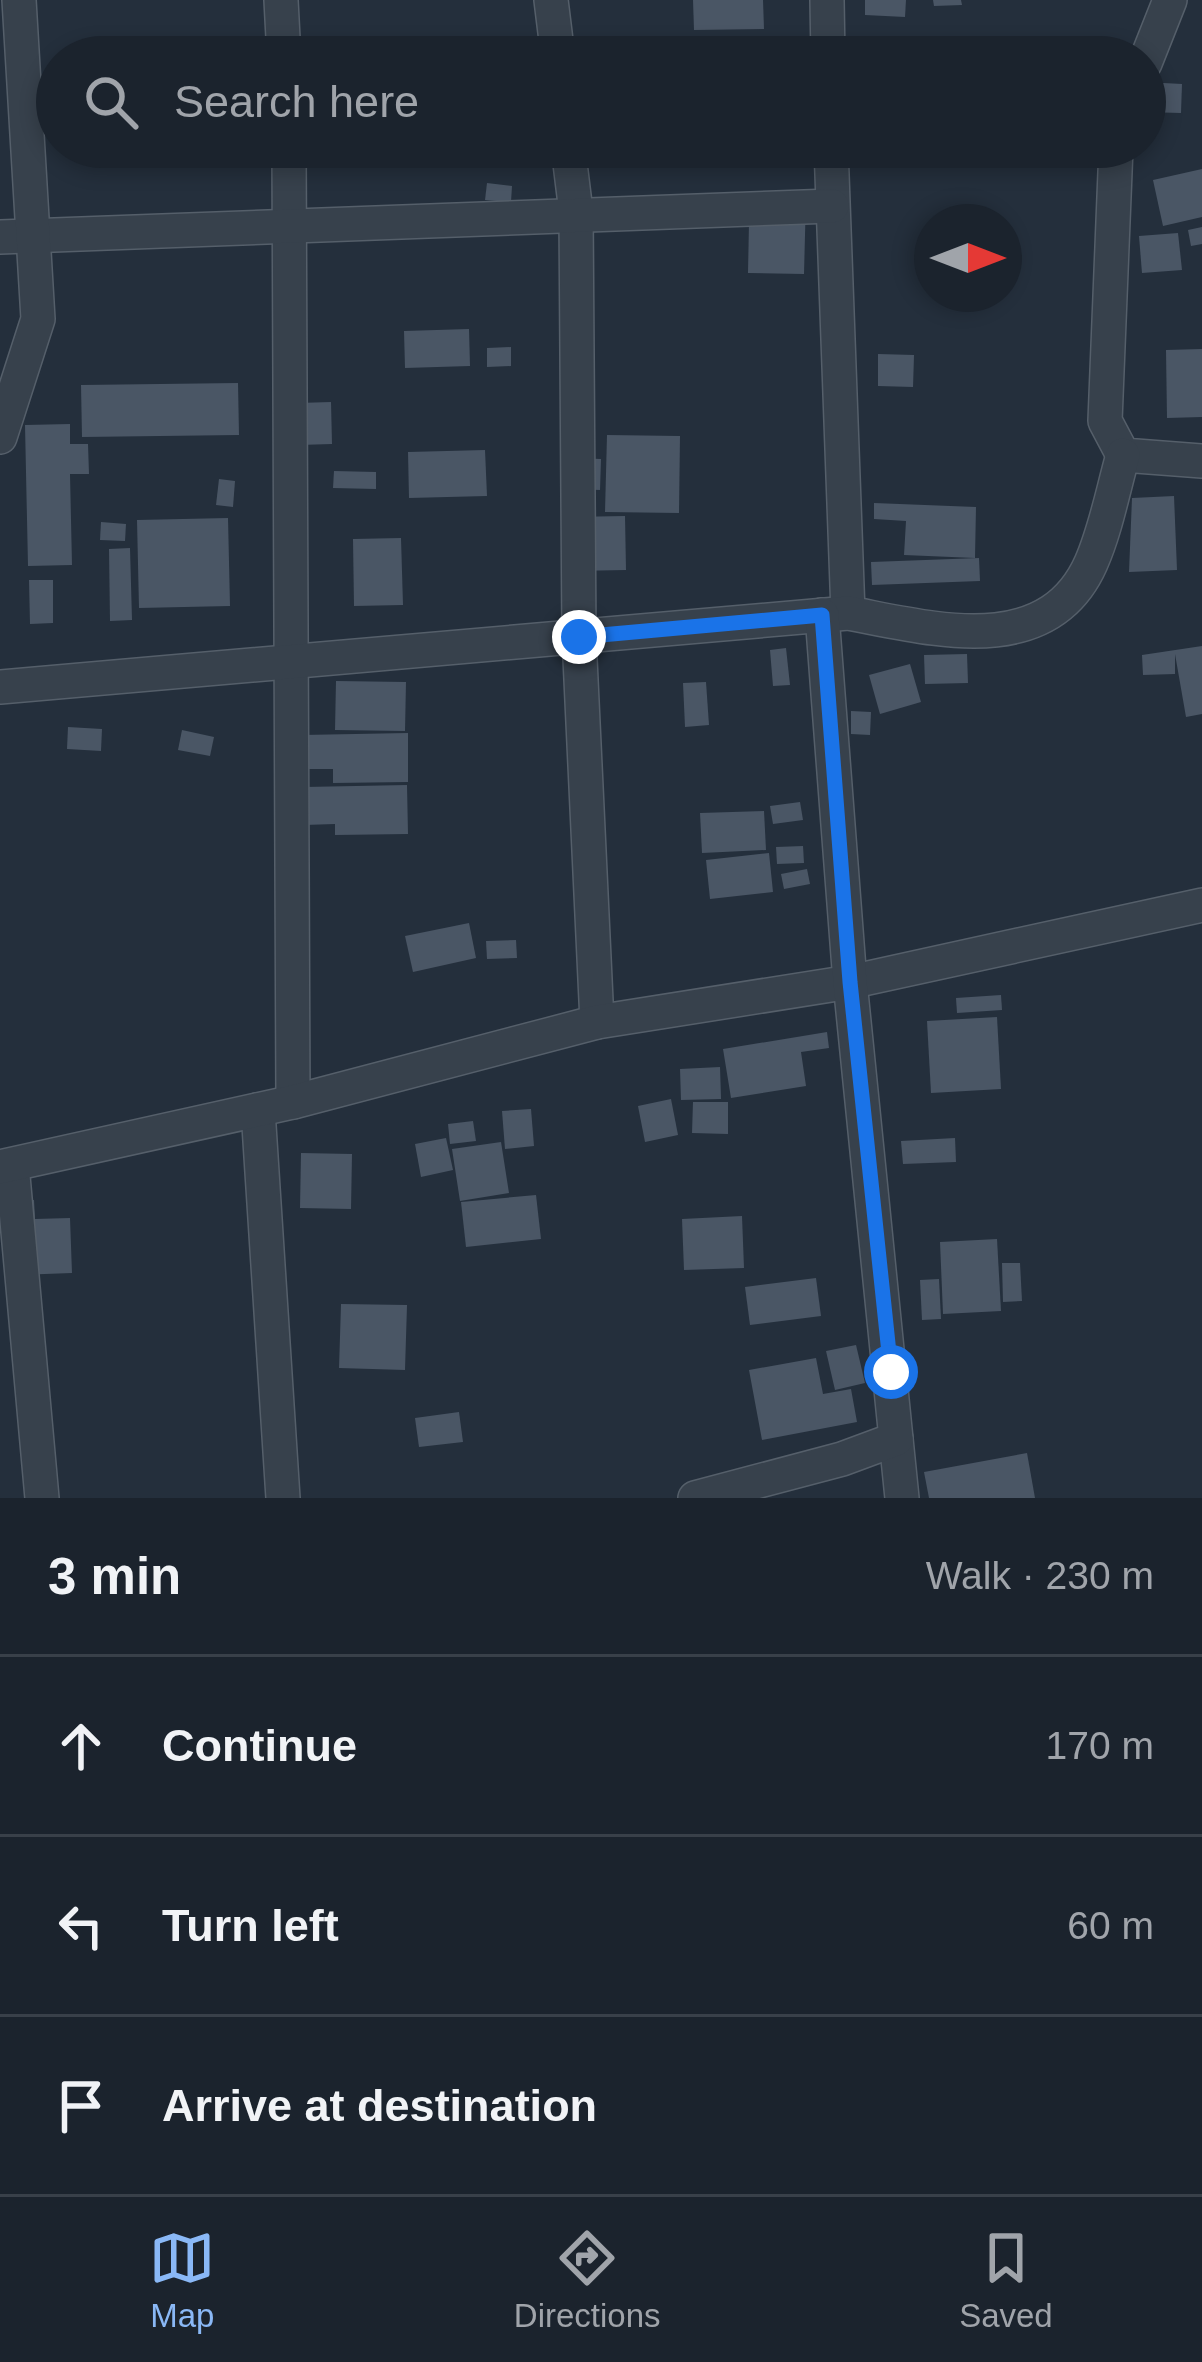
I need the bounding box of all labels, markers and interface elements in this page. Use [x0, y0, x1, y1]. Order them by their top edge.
search box [36, 36, 1166, 168]
icon: search [78, 69, 144, 135]
text: Search here [174, 76, 419, 127]
north arrow [914, 204, 1022, 312]
route end [552, 610, 606, 664]
route start [864, 1345, 918, 1399]
text: 3 min [48, 1548, 181, 1605]
text: Walk · 230 m [926, 1554, 1154, 1597]
icon: ahead [48, 1713, 114, 1779]
text: Continue [162, 1720, 357, 1771]
text: 170 m [1046, 1724, 1154, 1767]
icon: left [48, 1893, 114, 1959]
text: Turn left [162, 1900, 339, 1951]
text: 60 m [1067, 1904, 1154, 1947]
icon: arrive [48, 2073, 114, 2139]
text: Arrive at destination [162, 2080, 597, 2131]
tab: Map [149, 2225, 215, 2335]
tab: Directions [514, 2225, 661, 2335]
tab: Saved [959, 2225, 1053, 2335]

